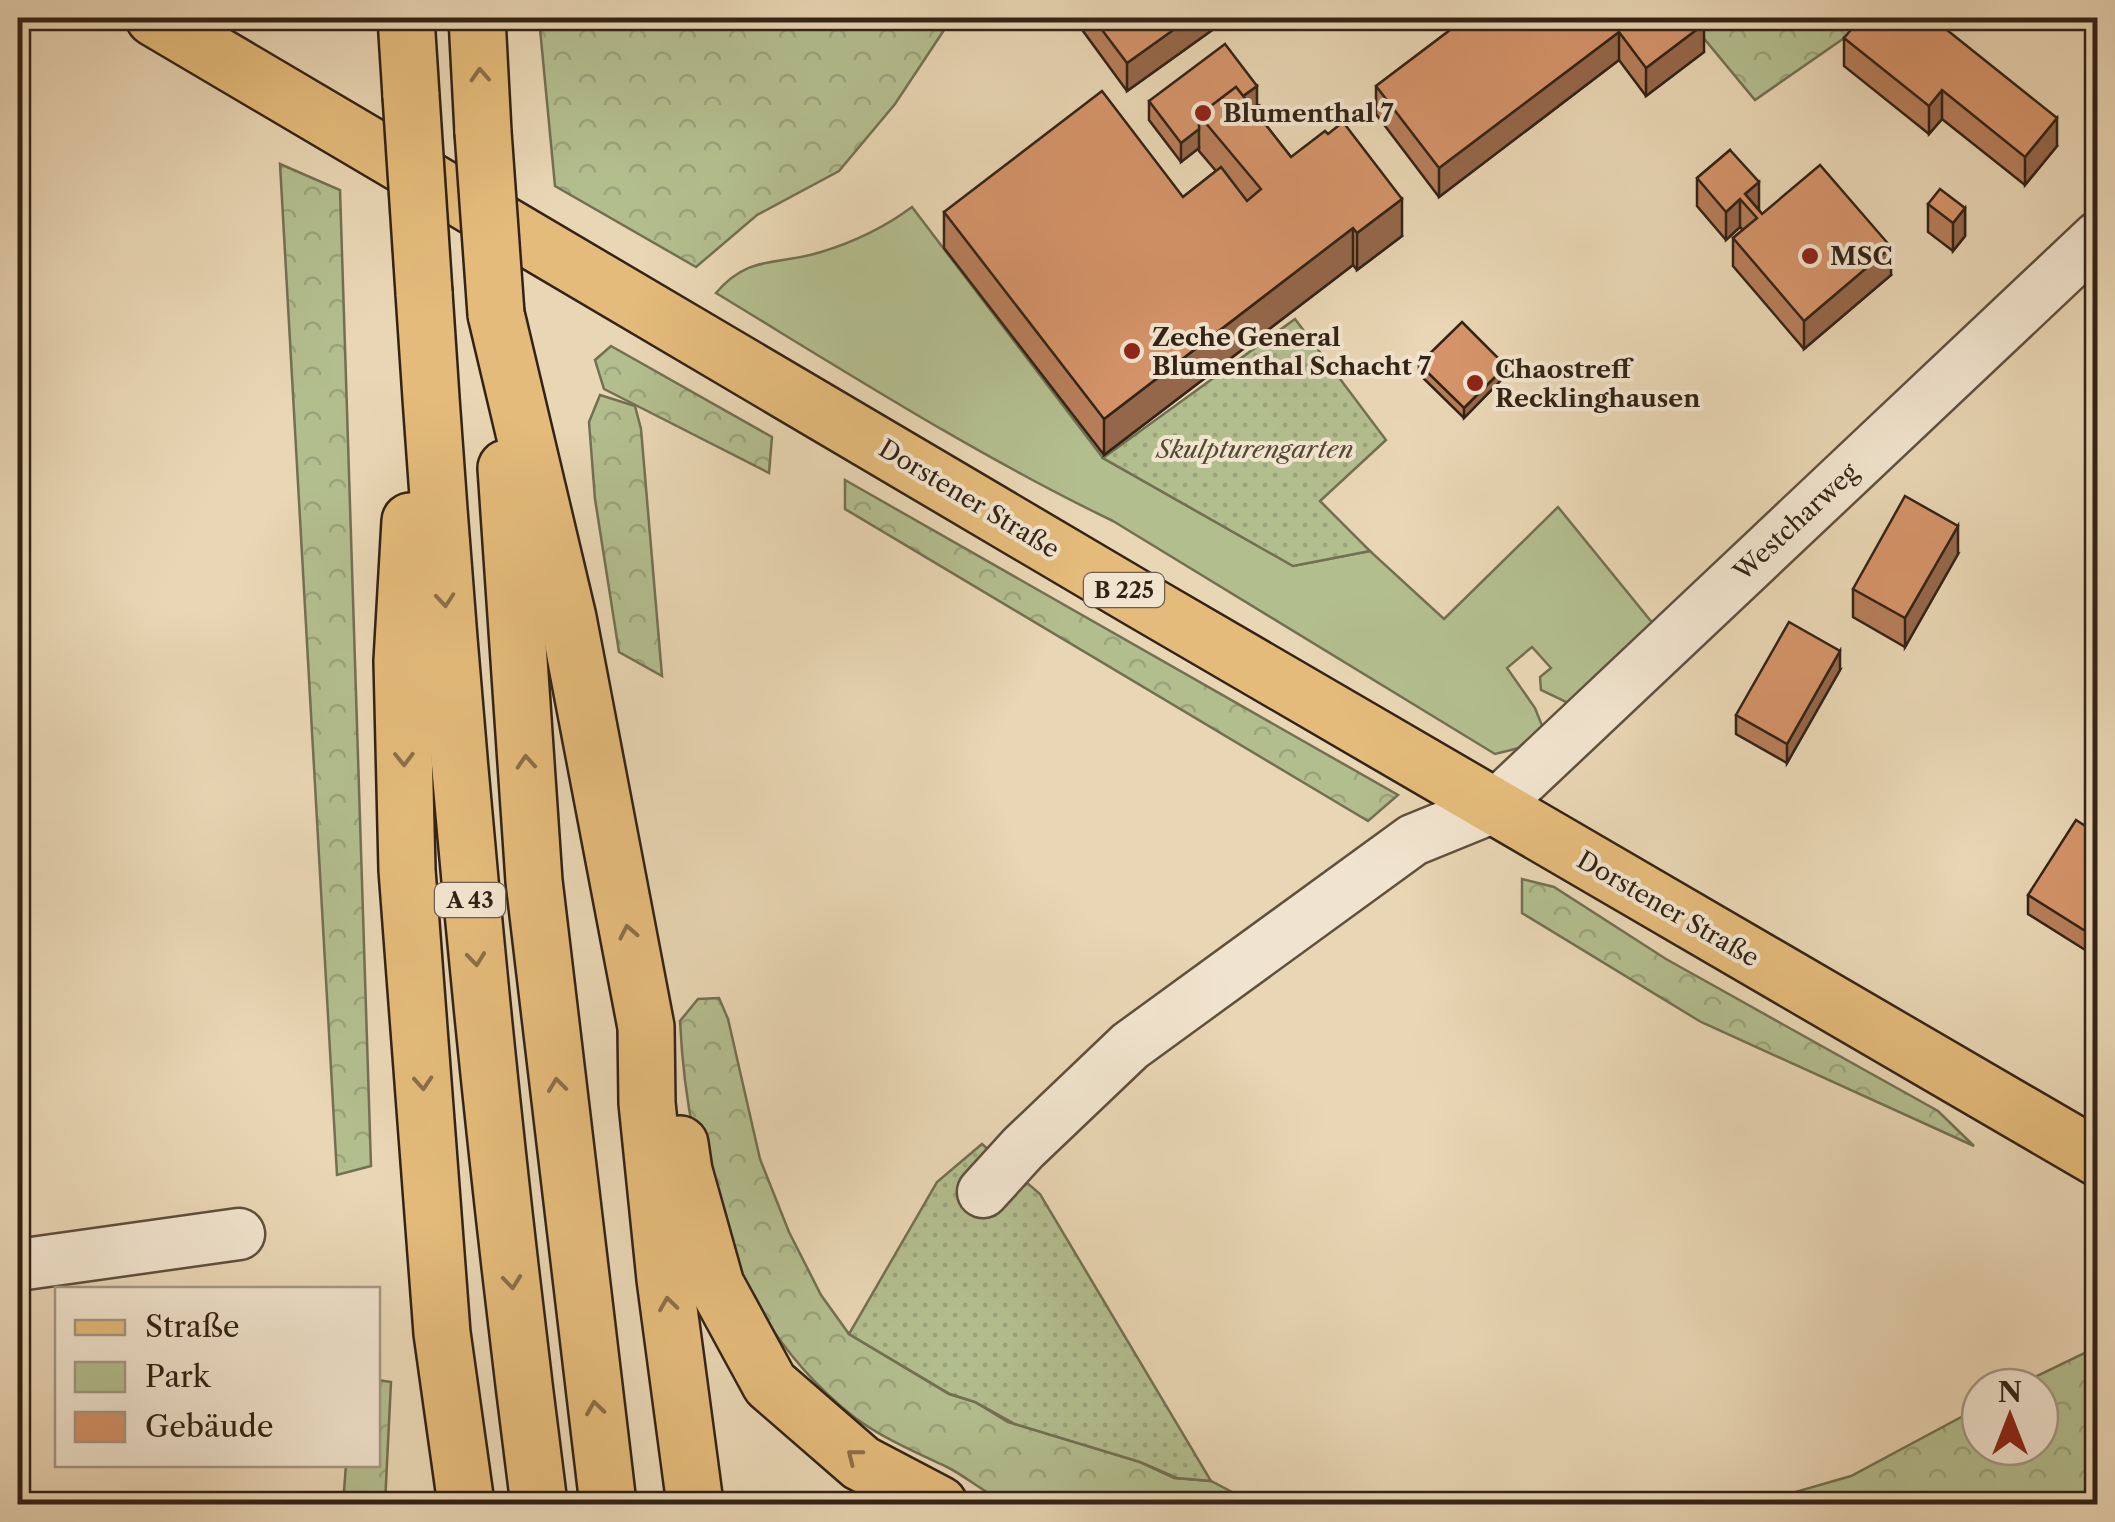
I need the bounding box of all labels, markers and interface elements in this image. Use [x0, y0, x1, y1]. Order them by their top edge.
one-way arrow [470, 66, 491, 82]
place label: Blumenthal 7 [1223, 98, 1394, 129]
marker: Blumenthal 7 [1192, 102, 1214, 124]
place label: MSC [1830, 241, 1893, 272]
marker: MSC [1799, 245, 1821, 267]
place label: Zeche General Blumenthal Schacht 7 [1152, 322, 1431, 382]
marker: Zeche General Blumenthal Schacht 7 [1121, 340, 1143, 362]
place label: Chaostreff Recklinghausen [1495, 354, 1700, 414]
marker: Chaostreff Recklinghausen [1464, 372, 1486, 394]
street label: Dorstener Straße [873, 433, 1065, 565]
park label: Skulpturengarten [1155, 434, 1353, 465]
street label: Westcharweg [1727, 456, 1865, 588]
road number: B 225 [1084, 573, 1164, 607]
one-way arrow [433, 593, 455, 609]
one-way arrow [394, 751, 415, 767]
one-way arrow [515, 753, 537, 769]
street label: Dorstener Straße [1572, 844, 1764, 974]
road number: A 43 [435, 883, 505, 917]
one-way arrow [618, 923, 639, 940]
one-way arrow [465, 951, 486, 967]
one-way arrow [412, 1075, 433, 1091]
one-way arrow [547, 1077, 568, 1093]
one-way arrow [501, 1274, 522, 1290]
legend [55, 1287, 380, 1467]
one-way arrow [658, 1295, 679, 1311]
text: Straße [145, 1308, 240, 1345]
text: Park [145, 1358, 212, 1395]
north arrow [1960, 1367, 2060, 1467]
text: N [1998, 1375, 2022, 1409]
one-way arrow [585, 1400, 606, 1416]
text: Gebäude [145, 1408, 273, 1445]
one-way arrow [848, 1450, 866, 1468]

